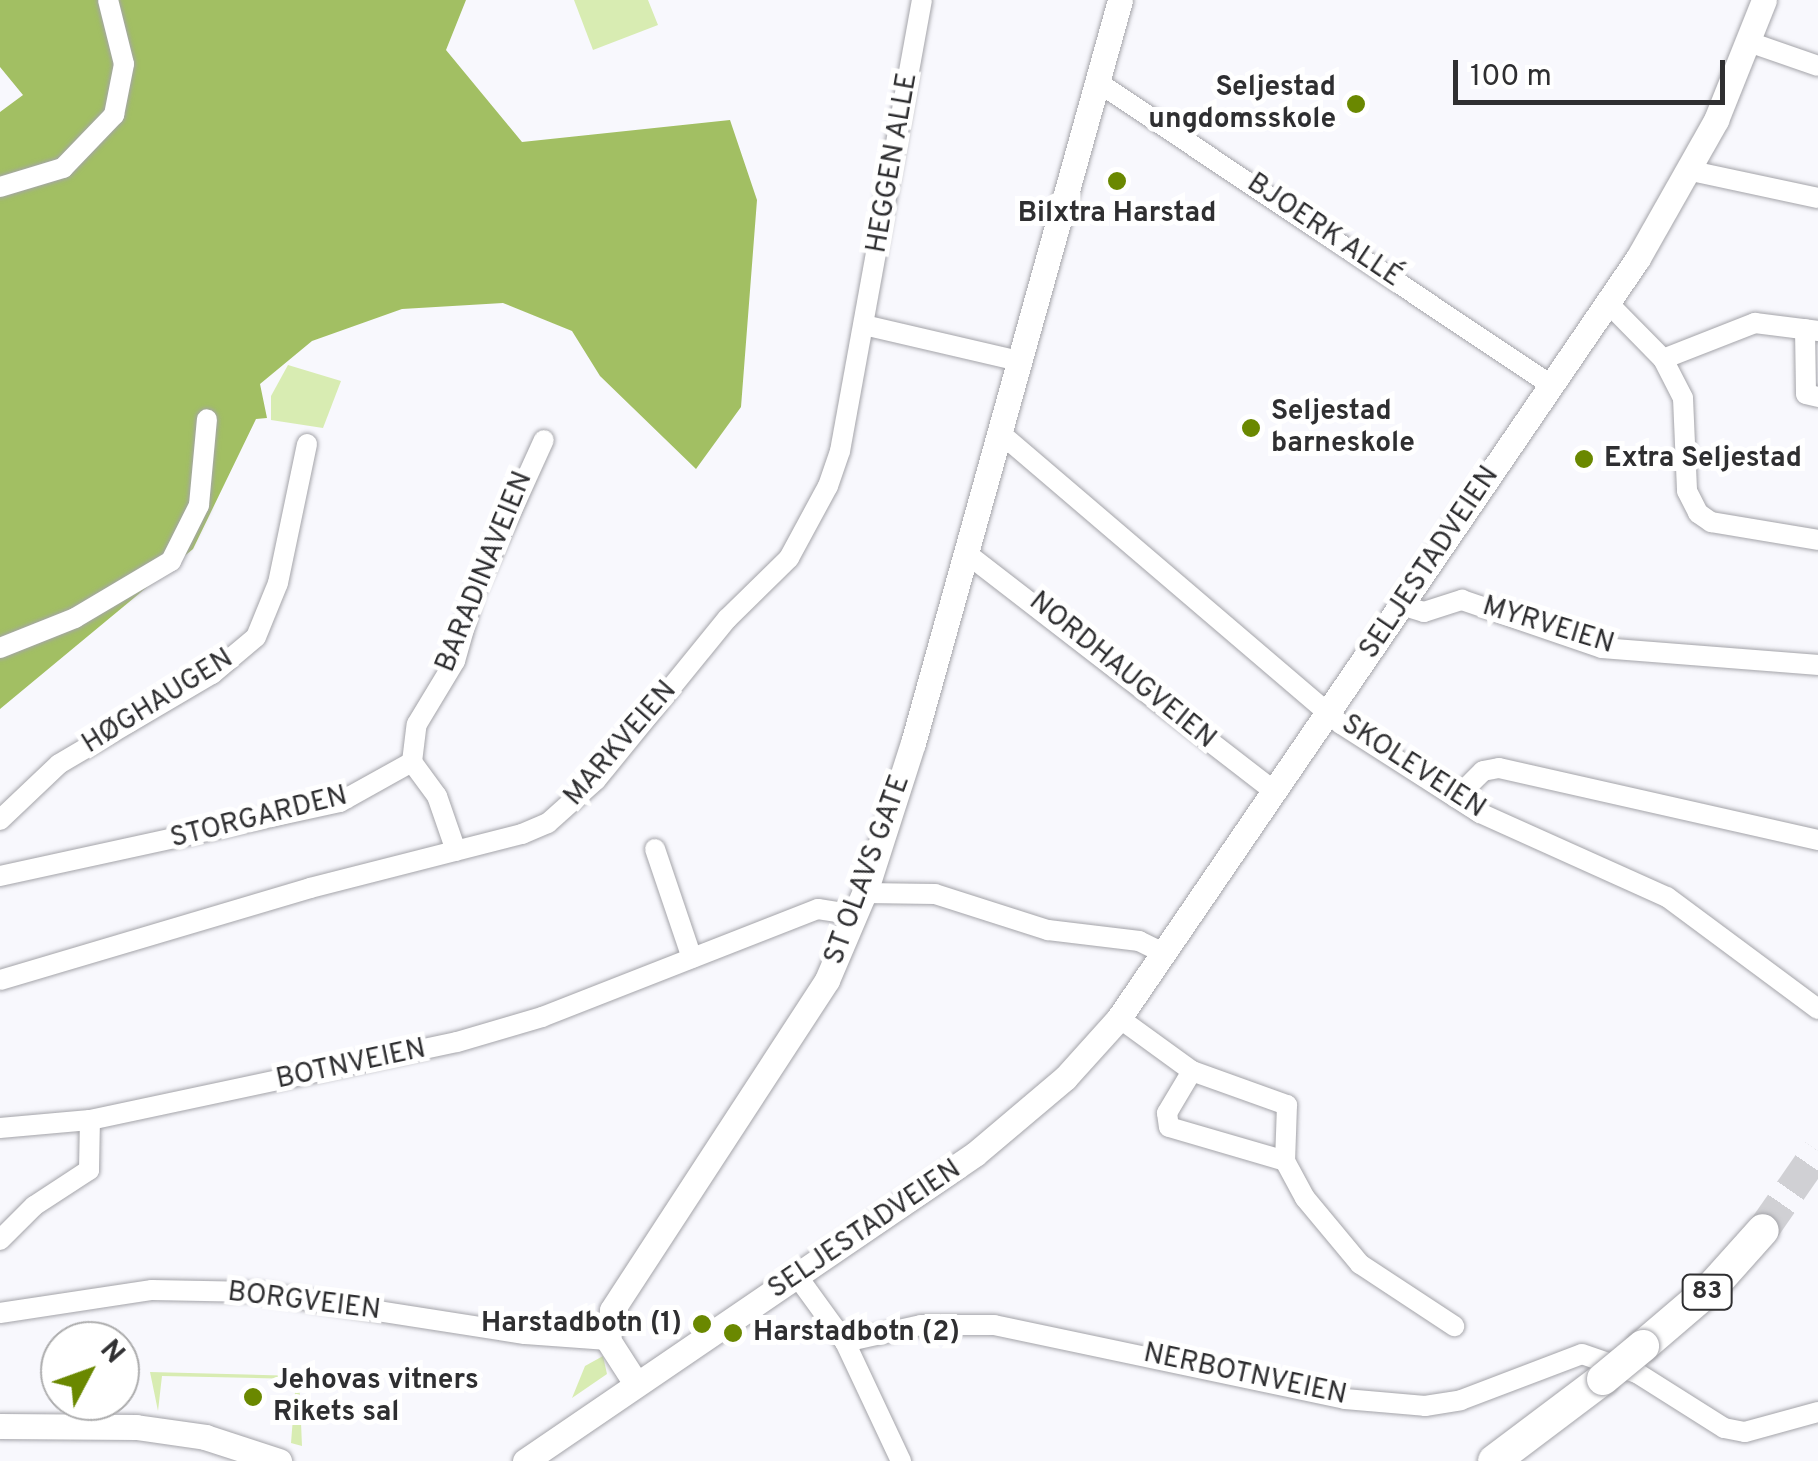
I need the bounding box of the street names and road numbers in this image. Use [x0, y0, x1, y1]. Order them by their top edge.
street label: HEGGEN ALLE [861, 70, 925, 256]
street label: BJOERK ALLÉ [1240, 167, 1408, 295]
street label: SELJESTADVEIEN [1353, 460, 1507, 666]
street label: BARADINAVEIEN [429, 467, 541, 677]
street label: NORDHAUGVEIEN [1022, 585, 1222, 757]
street label: MYRVEIEN [1478, 590, 1618, 662]
street label: HØGHAUGEN [77, 642, 239, 762]
street label: MARKVEIEN [558, 675, 684, 813]
street label: SKOLEVEIEN [1335, 708, 1491, 826]
street label: ST OLAVS GATE [818, 770, 918, 970]
street label: STORGARDEN [167, 780, 351, 856]
street label: BOTNVEIEN [273, 1033, 429, 1097]
street label: SELJESTADVEIEN [762, 1153, 968, 1307]
road number: 83 [1680, 1272, 1734, 1312]
street label: BORGVEIEN [226, 1276, 382, 1328]
street label: NERBOTNVEIEN [1140, 1337, 1350, 1413]

